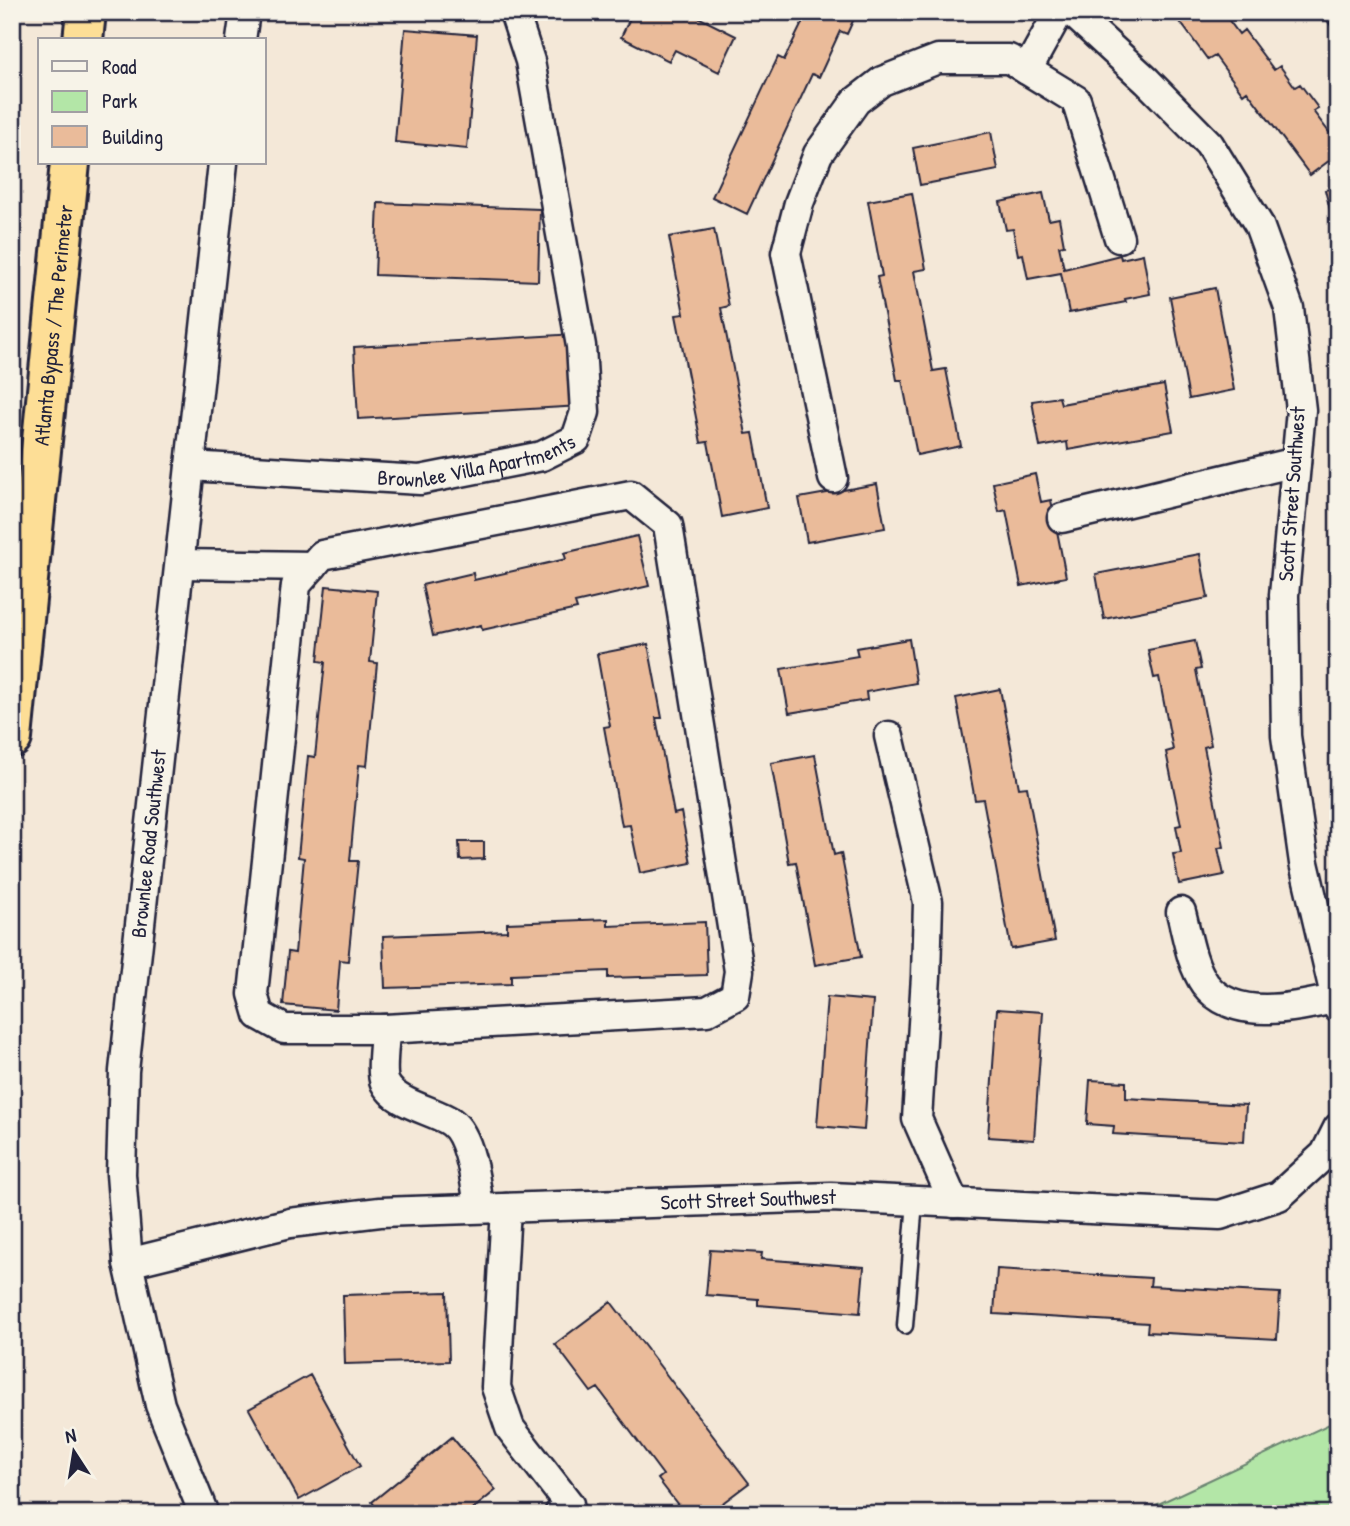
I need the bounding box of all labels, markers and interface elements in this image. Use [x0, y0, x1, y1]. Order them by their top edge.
legend [38, 38, 266, 164]
text: Road [102, 52, 136, 81]
text: Park [102, 86, 137, 115]
text: Building [102, 122, 163, 151]
street label: Atlanta Bypass / The Perimeter [27, 203, 80, 447]
street label: Scott Street Southwest [1271, 405, 1312, 582]
street label: Brownlee Villa Apartments [377, 427, 580, 494]
street label: Brownlee Road Southwest [124, 747, 173, 939]
street label: Scott Street Southwest [660, 1182, 837, 1217]
north arrow [38, 1418, 108, 1488]
text: N [63, 1422, 78, 1449]

